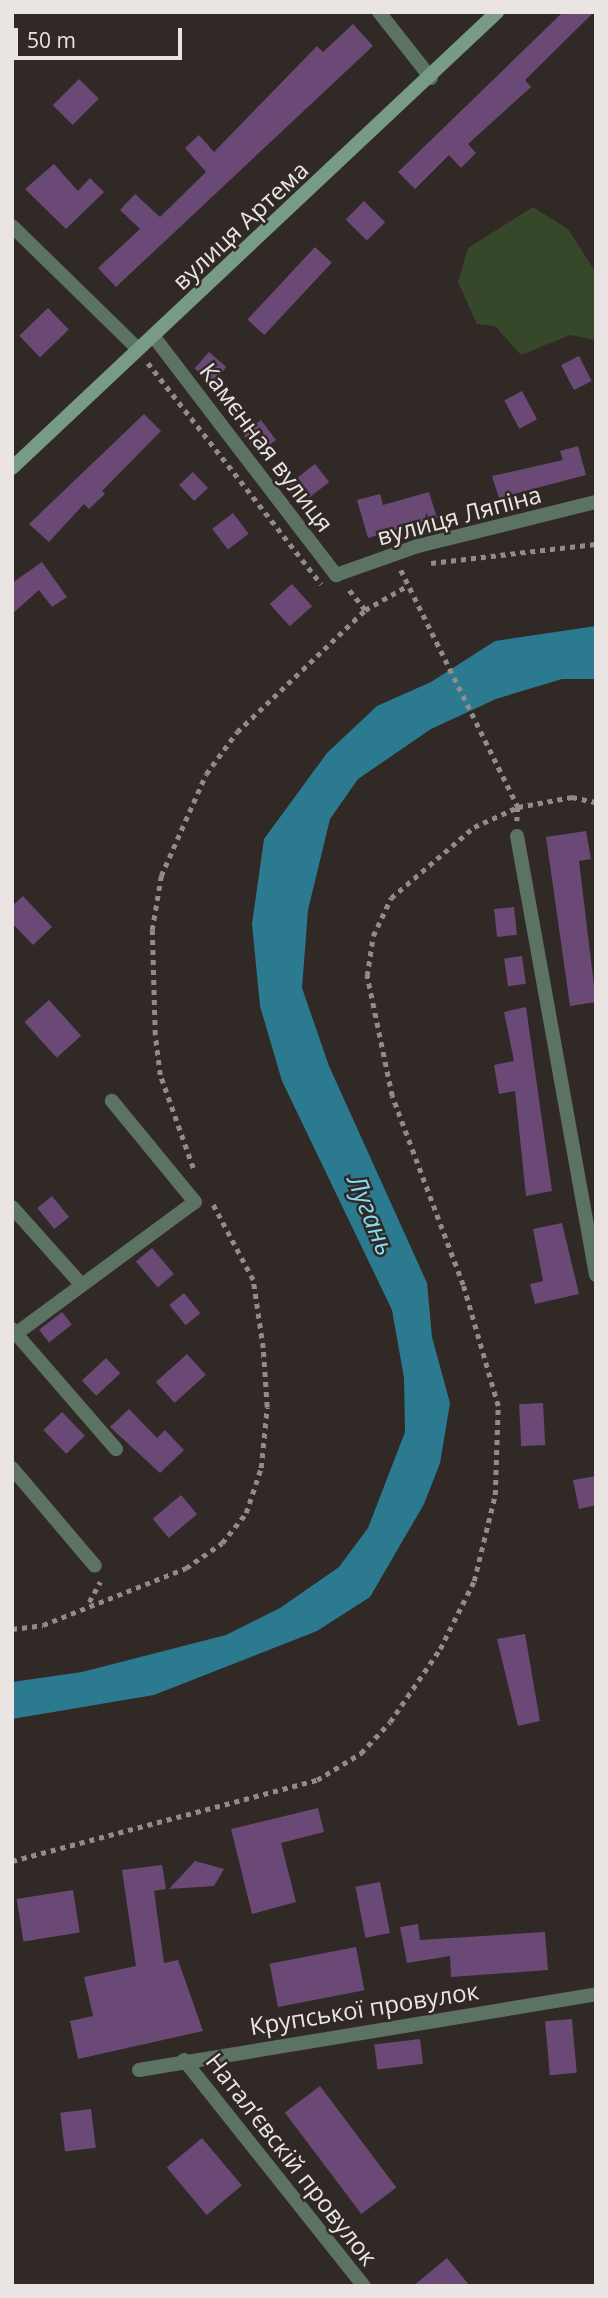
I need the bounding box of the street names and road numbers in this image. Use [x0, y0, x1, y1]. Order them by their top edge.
street label: вулиця Артема [166, 155, 314, 295]
street label: Камєнная вулиця [194, 357, 340, 537]
street label: вулиця Ляпіна [374, 479, 544, 551]
street label: Крупської провулок [247, 1976, 481, 2040]
street label: Натал’євскій провулок [200, 2047, 384, 2271]

